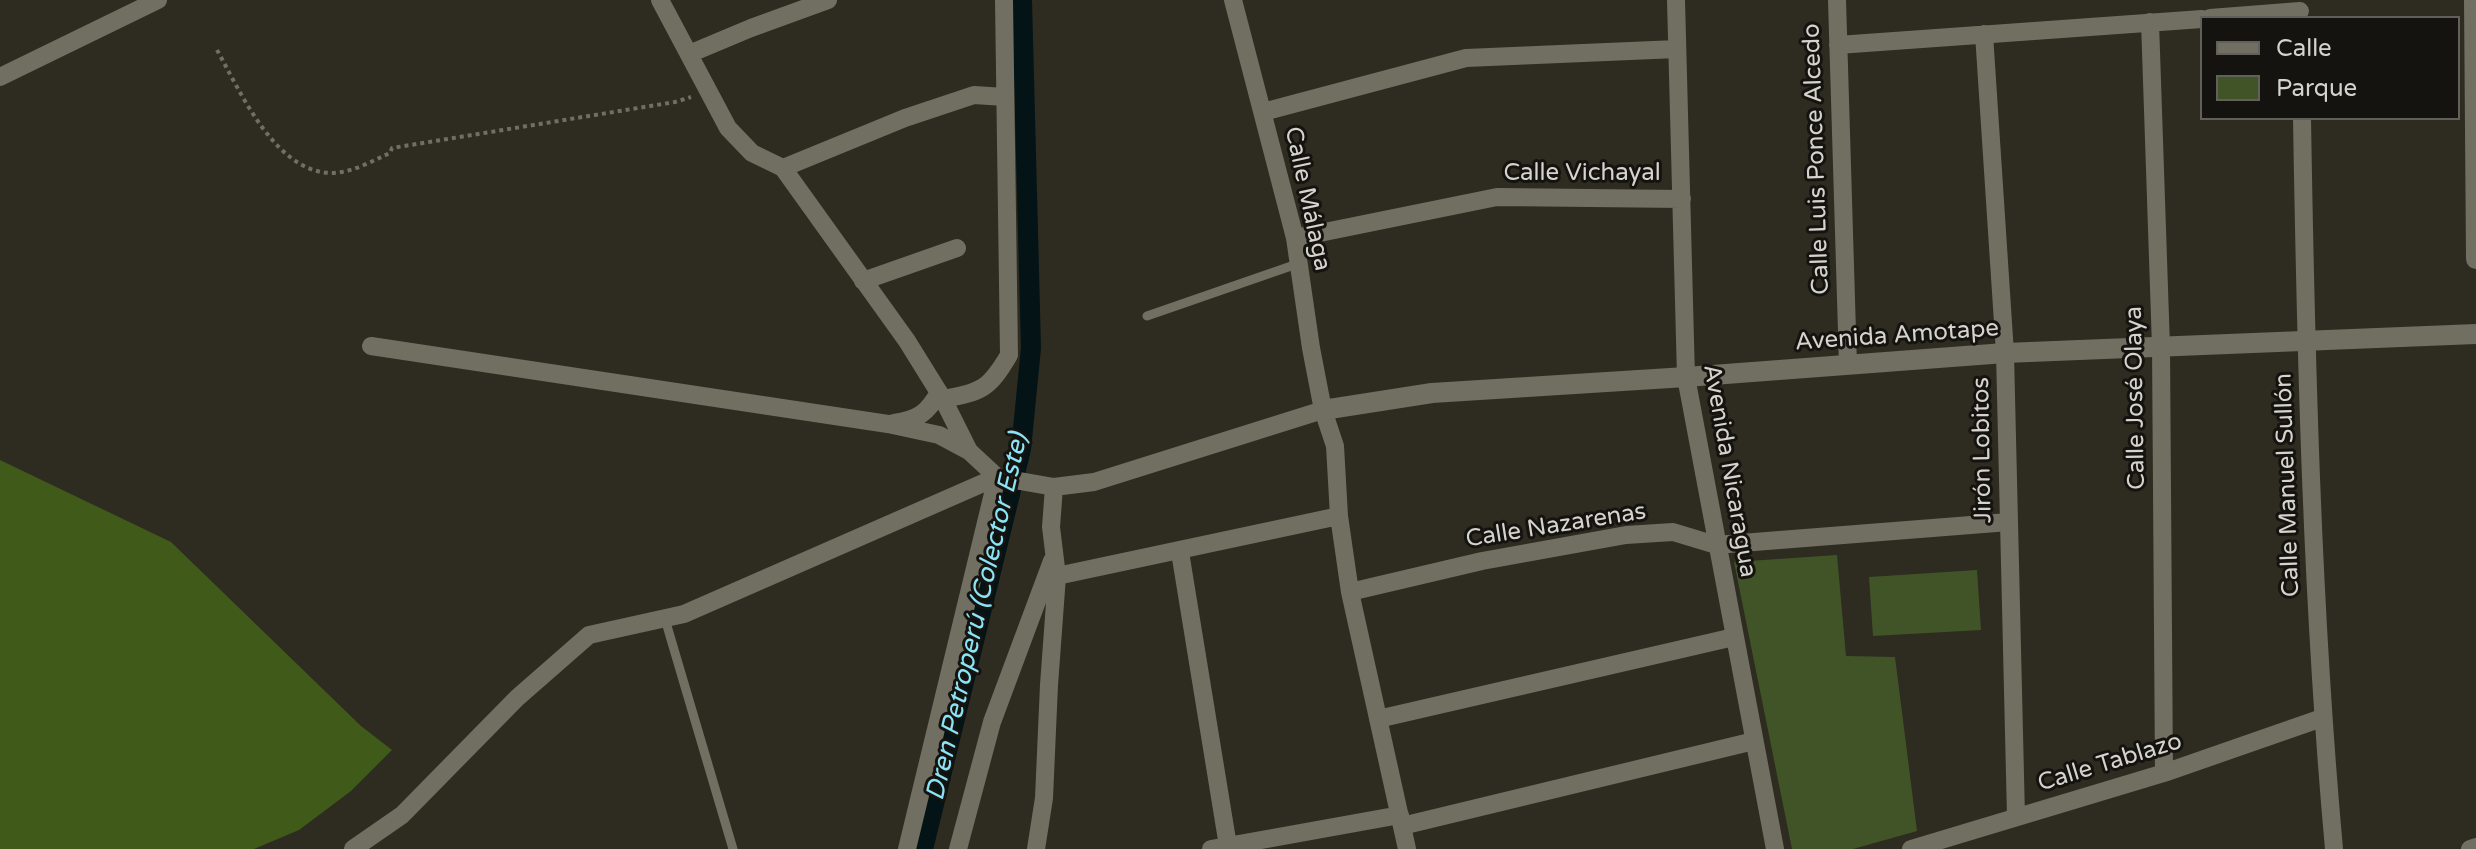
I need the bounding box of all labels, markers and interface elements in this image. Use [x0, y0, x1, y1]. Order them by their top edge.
legend [2200, 16, 2460, 120]
street label: Calle Luis Ponce Alcedo [1798, 23, 1836, 295]
text: Calle [2276, 34, 2332, 63]
text: Parque [2276, 74, 2357, 103]
street label: Calle Málaga [1278, 124, 1336, 274]
street label: Calle Vichayal [1503, 160, 1661, 188]
street label: Calle José Olaya [2120, 306, 2152, 490]
street label: Avenida Amotape [1794, 315, 2000, 357]
street label: Avenida Nicaragua [1696, 362, 1762, 580]
street label: Calle Manuel Sullón [2270, 373, 2306, 597]
street label: Jirón Lobitos [1967, 377, 1999, 523]
water label: Dren Petroperú (Colector Este) [920, 430, 1036, 804]
street label: Calle Nazarenas [1464, 498, 1648, 554]
street label: Calle Tablazo [2034, 727, 2186, 799]

